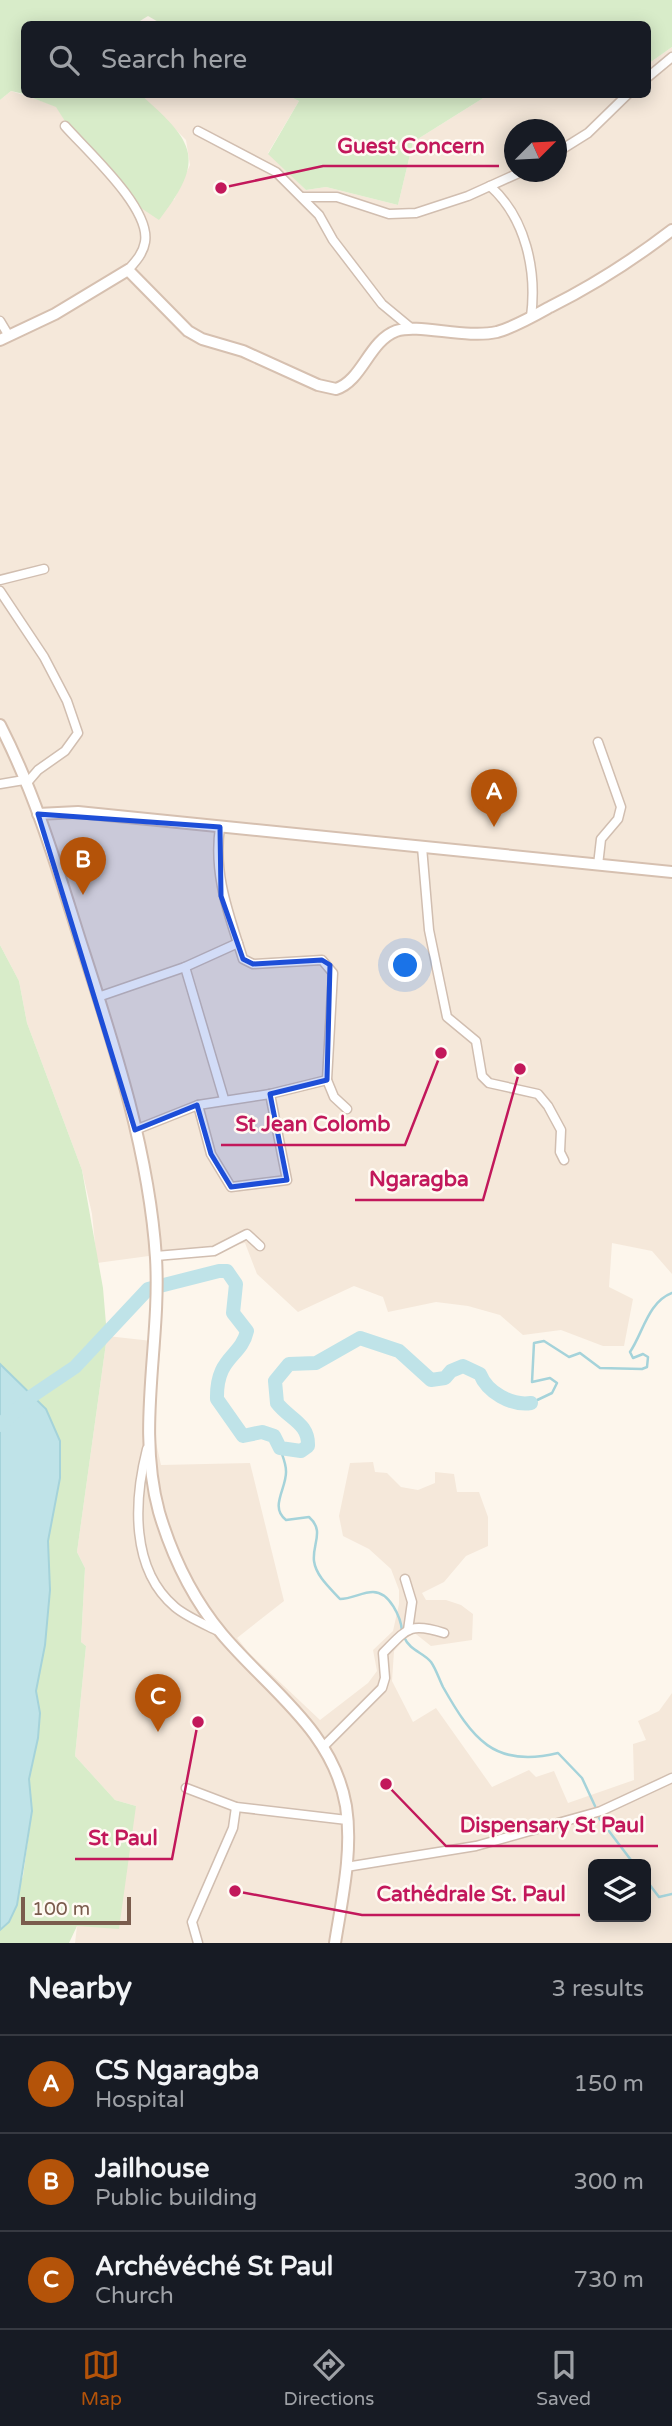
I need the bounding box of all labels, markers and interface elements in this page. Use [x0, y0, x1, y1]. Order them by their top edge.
search box [21, 21, 651, 98]
icon: search [45, 41, 83, 79]
text: Search here [101, 44, 247, 75]
north arrow [504, 119, 567, 182]
callout: Guest Concern [323, 124, 499, 166]
text: Guest Concern [337, 134, 485, 159]
pin: A [471, 769, 517, 827]
pin: B [60, 837, 106, 895]
your location [388, 948, 422, 982]
callout: St Jean Colomb [221, 1103, 405, 1145]
text: St Jean Colomb [235, 1112, 391, 1137]
callout: Ngaragba [355, 1158, 483, 1200]
text: Ngaragba [369, 1167, 469, 1192]
pin: C [135, 1674, 181, 1732]
callout: Dispensary St Paul [446, 1804, 658, 1846]
text: Dispensary St Paul [460, 1813, 644, 1838]
callout: St Paul [75, 1817, 172, 1859]
text: St Paul [88, 1826, 158, 1851]
map controls [588, 1859, 651, 1922]
button: layers [588, 1859, 651, 1922]
callout: Cathédrale St. Paul [362, 1873, 580, 1915]
text: Cathédrale St. Paul [376, 1882, 566, 1907]
scale bar [21, 1894, 131, 1926]
text: 100 m [32, 1898, 90, 1920]
text: Nearby [28, 1970, 132, 2007]
text: 3 results [551, 1975, 644, 2003]
text: CS Ngaragba [95, 2055, 259, 2086]
text: A [42, 2070, 60, 2098]
text: 150 m [574, 2070, 644, 2098]
text: Hospital [95, 2086, 185, 2114]
text: Jailhouse [95, 2153, 209, 2184]
text: B [43, 2168, 59, 2196]
text: 300 m [574, 2168, 644, 2196]
text: Public building [95, 2184, 257, 2212]
text: Archévéché St Paul [95, 2251, 333, 2282]
text: C [43, 2266, 59, 2294]
text: 730 m [574, 2266, 644, 2294]
text: Church [95, 2282, 174, 2310]
tab: Map [81, 2346, 122, 2410]
tab: Directions [284, 2346, 375, 2410]
tab: Saved [536, 2346, 591, 2410]

